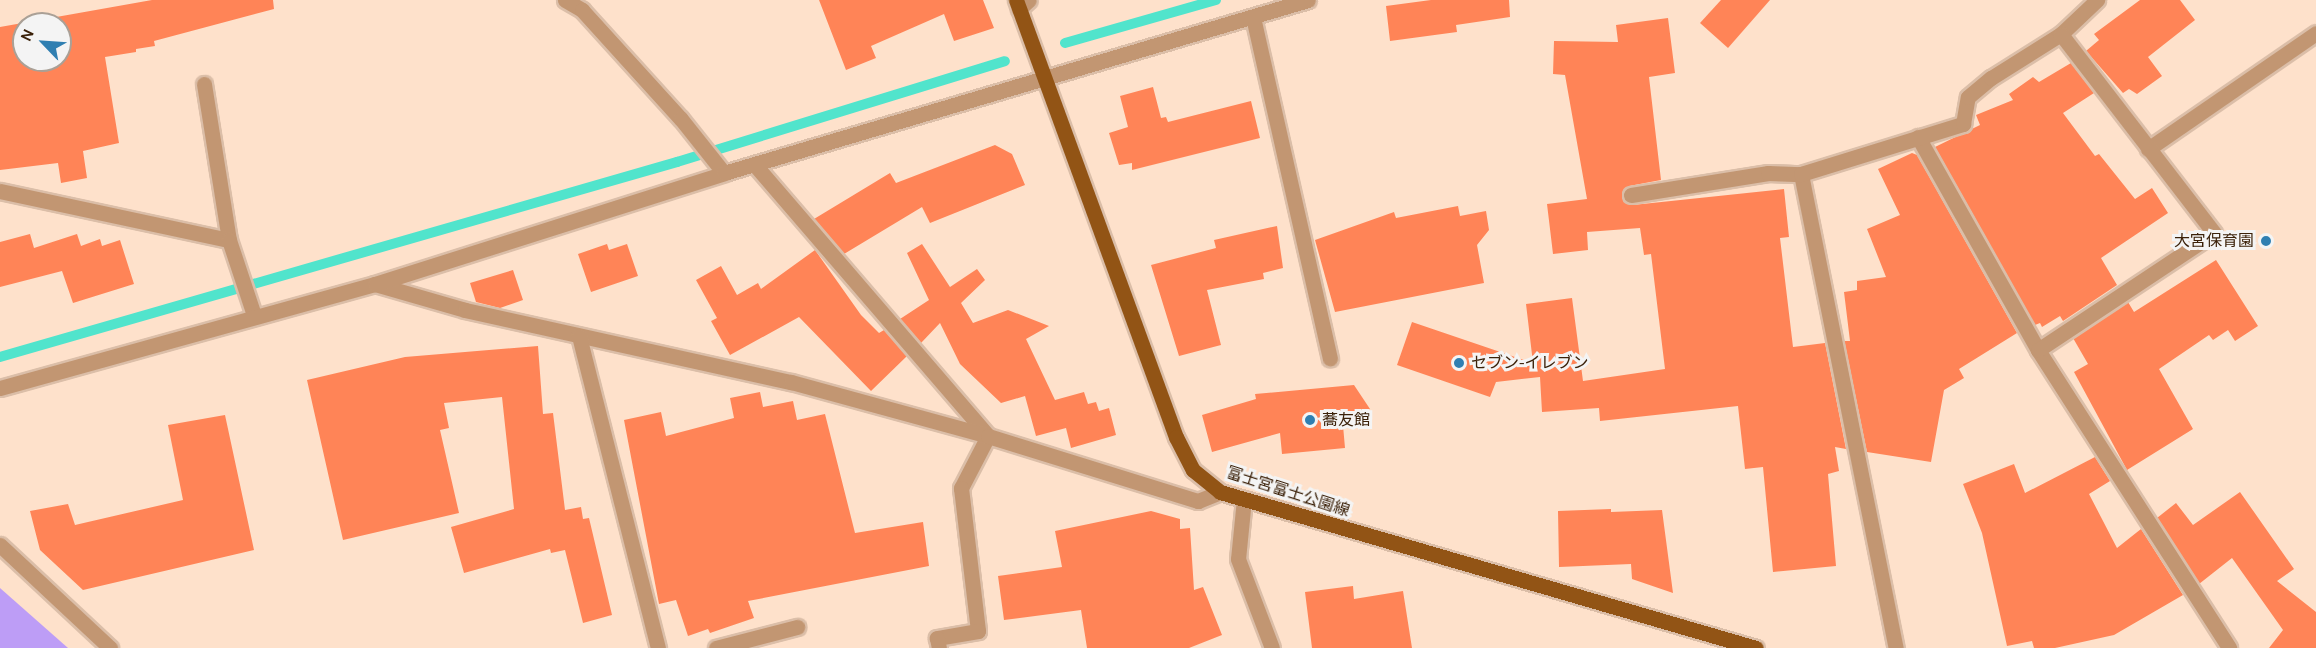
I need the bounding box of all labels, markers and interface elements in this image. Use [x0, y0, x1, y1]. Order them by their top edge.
north arrow [12, 12, 72, 72]
text: N [16, 26, 38, 44]
place label: 大宮保育園 [2174, 231, 2254, 251]
marker: 大宮保育園 [2259, 234, 2273, 248]
place label: セブン-イレブン [1471, 353, 1589, 373]
marker: セブン-イレブン [1452, 356, 1466, 370]
place label: 蕎友館 [1322, 410, 1370, 430]
marker: 蕎友館 [1303, 413, 1317, 427]
street label: 富士宮富士公園線 [1224, 463, 1352, 521]

